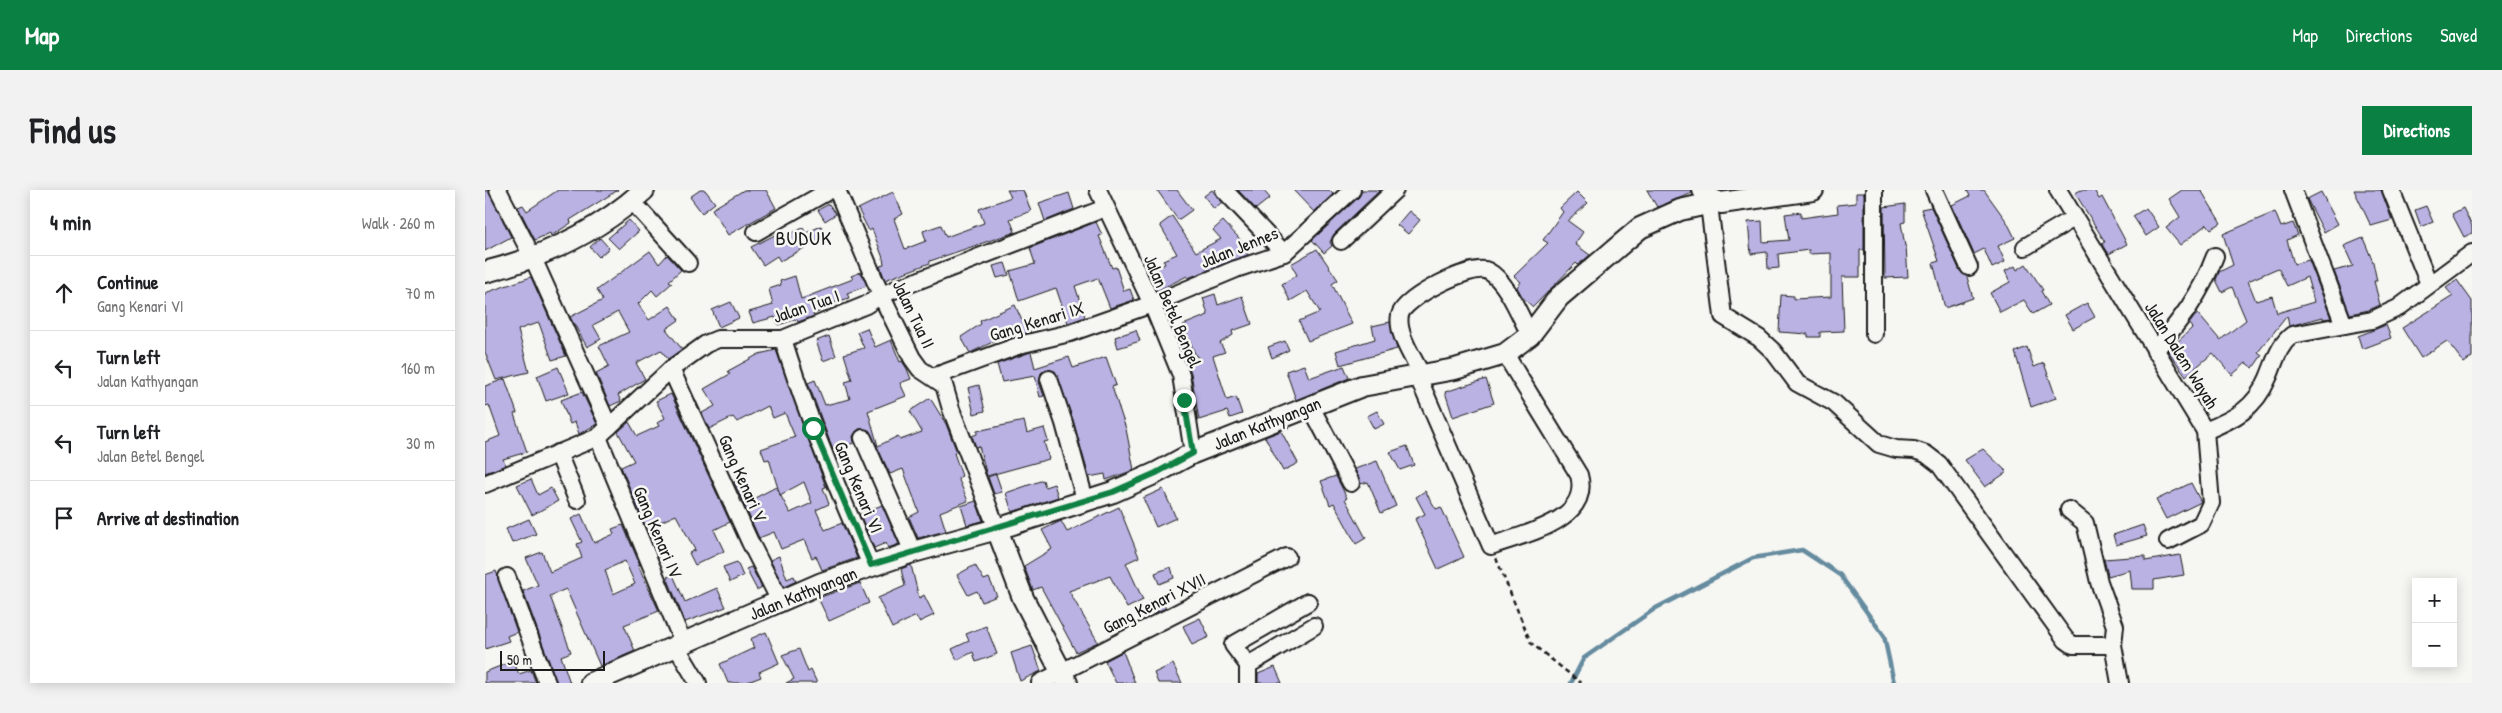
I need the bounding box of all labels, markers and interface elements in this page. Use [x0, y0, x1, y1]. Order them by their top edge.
text: Map [25, 19, 59, 51]
text: Map [2293, 23, 2318, 48]
text: Directions [2346, 23, 2412, 48]
text: Saved [2440, 23, 2477, 48]
button: Directions [2362, 106, 2472, 155]
text: Find us [30, 107, 116, 154]
text: 4 min [50, 208, 91, 237]
text: Walk · 260 m [362, 212, 435, 234]
street label: Jalan Jennes [1196, 220, 1282, 274]
district label: BUDUK [775, 224, 833, 251]
street label: Jalan Betel Bengel [1138, 251, 1208, 372]
text: Continue [97, 269, 158, 295]
street label: Jalan Tua II [887, 276, 941, 352]
icon: ahead [50, 279, 78, 307]
text: 70 m [405, 282, 435, 304]
street label: Jalan Tua I [769, 283, 843, 329]
text: Gang Kenari VI [97, 295, 183, 317]
street label: Gang Kenari IX [987, 295, 1088, 347]
street label: Jalan Dalem Wayah [2139, 297, 2225, 414]
text: Turn left [97, 344, 160, 370]
icon: left [50, 354, 78, 382]
text: 160 m [401, 357, 435, 379]
text: Jalan Kathyangan [97, 370, 198, 392]
route end [1173, 389, 1196, 412]
street label: Jalan Kathyangan [1209, 390, 1325, 456]
route start [802, 417, 825, 440]
text: Turn left [97, 419, 160, 445]
icon: left [50, 429, 78, 457]
street label: Gang Kenari V [713, 430, 774, 526]
text: 30 m [406, 432, 435, 454]
street label: Gang Kenari VI [829, 437, 889, 537]
text: Jalan Betel Bengel [97, 445, 204, 467]
street label: Gang Kenari IV [628, 482, 689, 582]
icon: arrive [50, 504, 78, 532]
text: Arrive at destination [97, 505, 239, 531]
street label: Jalan Kathyangan [745, 560, 861, 626]
street label: Gang Kenari XVII [1098, 566, 1210, 640]
map controls [2412, 578, 2457, 668]
button: + [2412, 578, 2457, 623]
button: − [2412, 623, 2457, 668]
scale bar [500, 648, 605, 671]
text: 50 m [507, 650, 532, 669]

